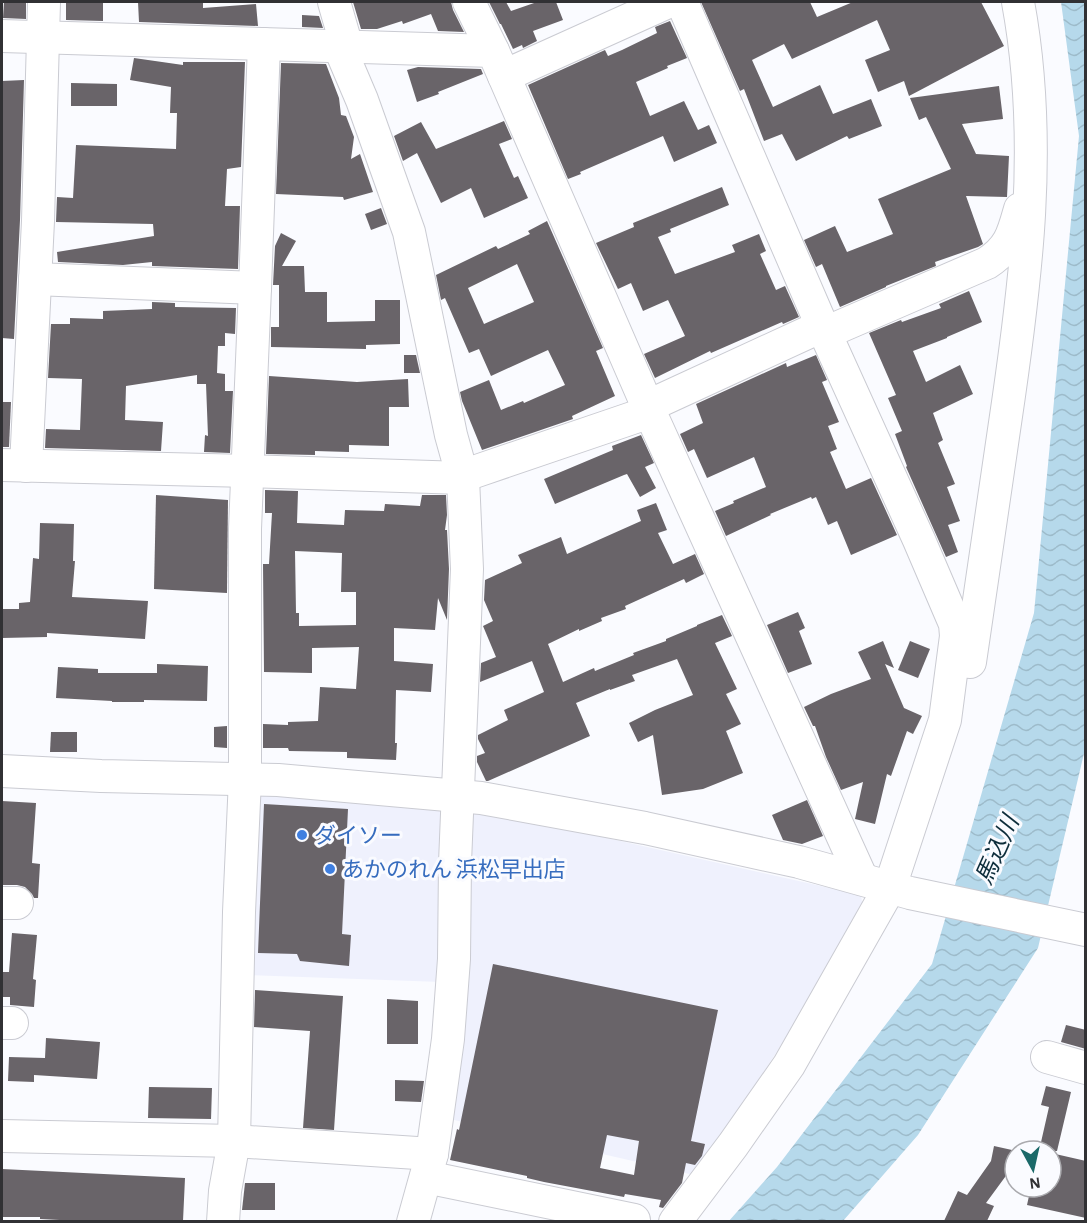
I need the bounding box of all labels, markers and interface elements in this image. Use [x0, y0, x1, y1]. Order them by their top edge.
water label: 馬込川 [971, 809, 1025, 888]
place label: ダイソー [314, 824, 402, 847]
marker: ダイソー [295, 828, 309, 842]
place label: あかのれん 浜松早出店 [342, 858, 566, 881]
marker: あかのれん 浜松早出店 [323, 862, 337, 876]
north arrow [1003, 1139, 1063, 1199]
text: N [1028, 1174, 1042, 1192]

